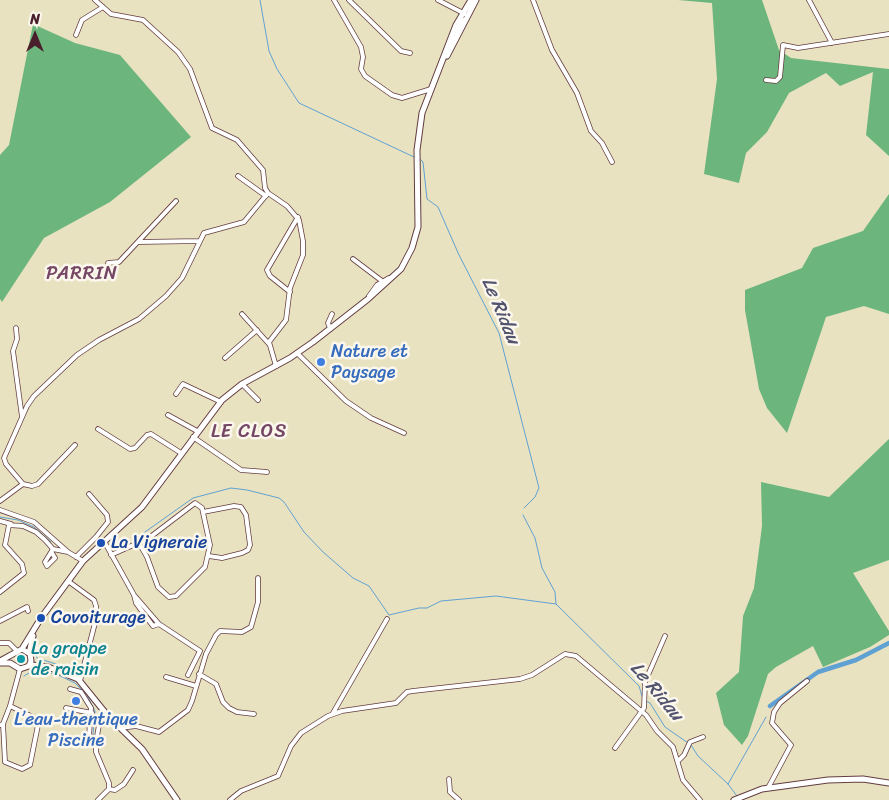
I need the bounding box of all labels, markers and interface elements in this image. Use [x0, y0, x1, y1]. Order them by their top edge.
text: N [30, 7, 40, 32]
north arrow [10, 10, 60, 60]
district label: PARRIN [46, 263, 118, 285]
water label: Le Ridau [476, 274, 524, 348]
place label: Nature et Paysage [331, 341, 408, 384]
marker: Nature et Paysage [315, 356, 327, 368]
district label: LE CLOS [211, 421, 287, 443]
place label: La Vigneraie [111, 532, 207, 554]
marker: La Vigneraie [95, 537, 107, 549]
place label: Covoiturage [51, 607, 146, 629]
marker: Covoiturage [35, 612, 47, 624]
place label: La grappe de raisin [31, 638, 107, 681]
marker: La grappe de raisin [15, 653, 27, 665]
water label: Le Ridau [625, 658, 687, 726]
marker: L’eau-thentique Piscine [70, 695, 82, 707]
place label: L’eau-thentique Piscine [14, 709, 138, 752]

